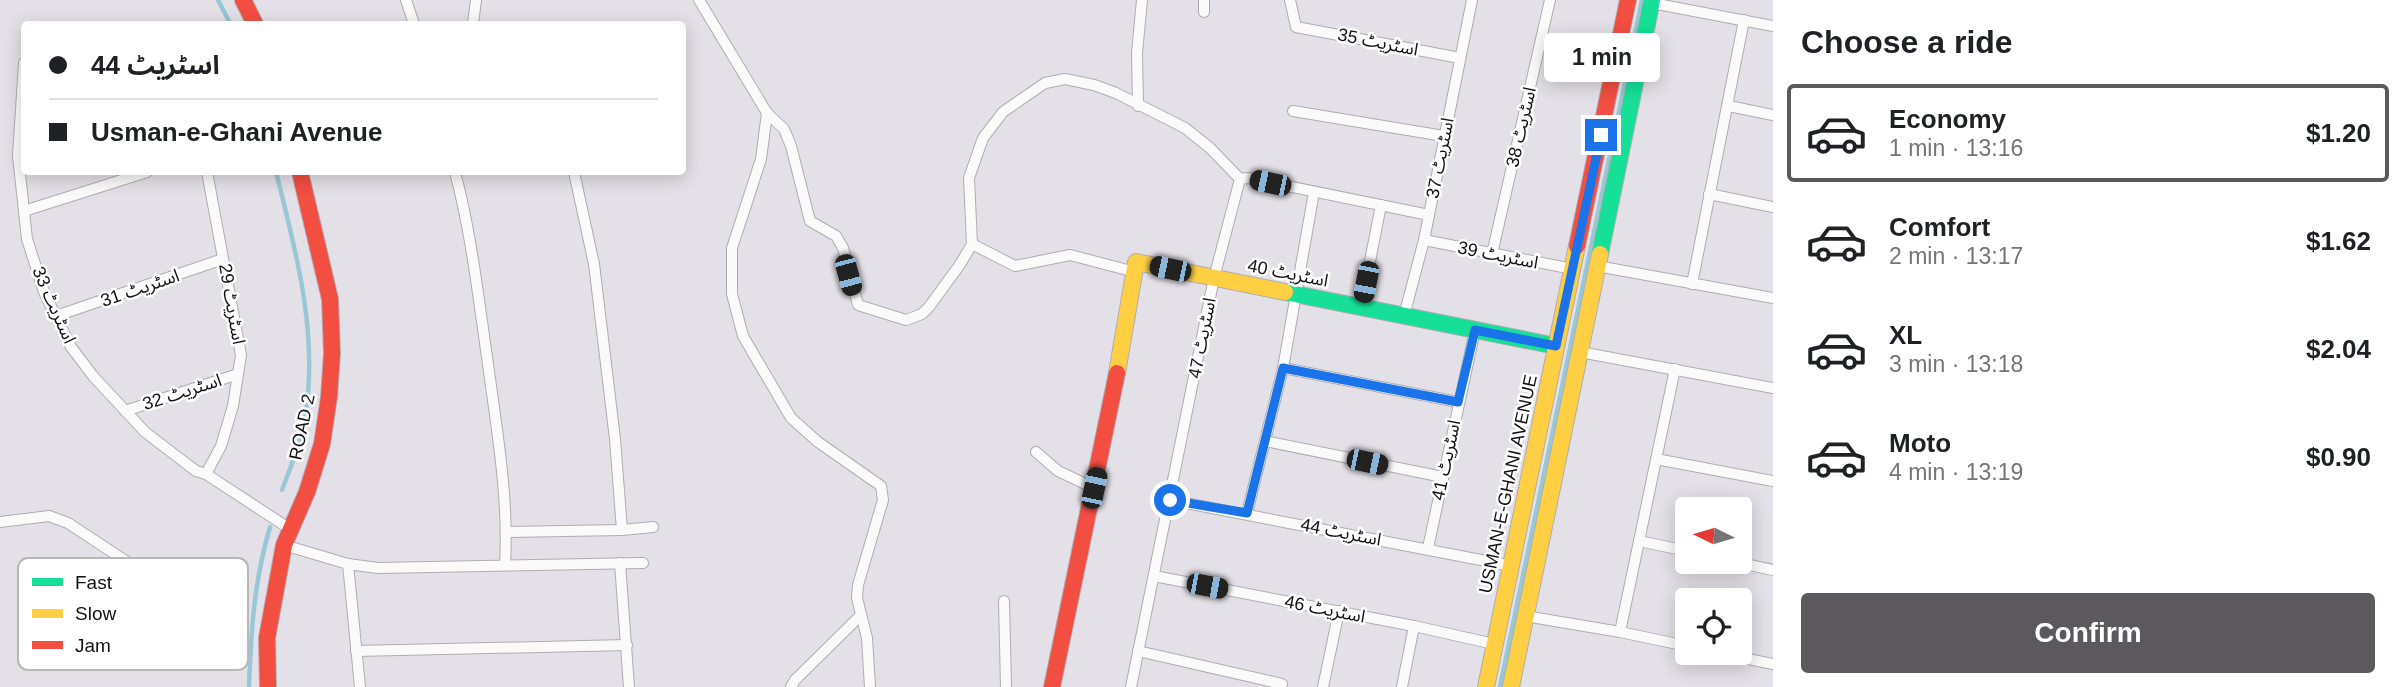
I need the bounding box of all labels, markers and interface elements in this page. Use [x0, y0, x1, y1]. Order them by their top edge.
street label: اسٹریٹ 35 [1336, 24, 1420, 61]
text: Choose a ride [1801, 24, 2013, 60]
callout: 1 min [1543, 33, 1659, 82]
text: 1 min [1572, 44, 1632, 70]
text: اسٹریٹ 44 [91, 50, 220, 80]
street label: اسٹریٹ 38 [1502, 85, 1541, 169]
icon: car [1805, 102, 1868, 165]
text: Economy [1889, 104, 2006, 134]
street label: اسٹریٹ 37 [1422, 116, 1459, 200]
text: Usman-e-Ghani Avenue [91, 117, 382, 147]
text: $1.20 [2306, 118, 2371, 148]
route end [1585, 119, 1617, 151]
text: 1 min · 13:16 [1889, 135, 2023, 161]
car [1248, 168, 1293, 198]
icon: car [1805, 210, 1868, 273]
text: Comfort [1889, 212, 1990, 242]
text: $1.62 [2306, 226, 2371, 256]
street label: اسٹریٹ 39 [1456, 237, 1540, 274]
text: 2 min · 13:17 [1889, 243, 2023, 269]
car [833, 252, 864, 298]
car [1148, 254, 1193, 284]
street label: اسٹریٹ 40 [1246, 255, 1330, 292]
car [1352, 259, 1381, 305]
street label: اسٹریٹ 29 [214, 262, 249, 346]
street label: اسٹریٹ 33 [27, 264, 80, 347]
street label: اسٹریٹ 31 [98, 265, 182, 312]
street label: اسٹریٹ 47 [1184, 296, 1221, 380]
icon: car [1805, 318, 1868, 381]
text: XL [1889, 320, 1922, 350]
text: $2.04 [2306, 334, 2371, 364]
text: 3 min · 13:18 [1889, 351, 2023, 377]
street label: اسٹریٹ 32 [140, 370, 224, 415]
street label: USMAN-E-GHANI AVENUE [1475, 373, 1541, 595]
street label: ROAD 2 [285, 392, 319, 462]
street label: اسٹریٹ 41 [1428, 418, 1465, 502]
icon: car [1805, 426, 1868, 489]
text: Moto [1889, 428, 1951, 458]
text: $0.90 [2306, 442, 2371, 472]
car [1345, 447, 1390, 477]
text: 4 min · 13:19 [1889, 459, 2023, 485]
car [1080, 465, 1109, 511]
route start [1154, 484, 1186, 516]
north arrow [1675, 497, 1752, 574]
map controls [1675, 497, 1752, 665]
street label: اسٹریٹ 44 [1299, 514, 1383, 551]
legend [18, 558, 248, 670]
text: Fast [75, 572, 113, 593]
car [1185, 572, 1230, 600]
button: locate [1675, 588, 1752, 665]
street label: اسٹریٹ 46 [1283, 591, 1367, 628]
button: Confirm [1801, 593, 2375, 673]
text: Slow [75, 603, 116, 624]
text: Jam [75, 635, 111, 656]

